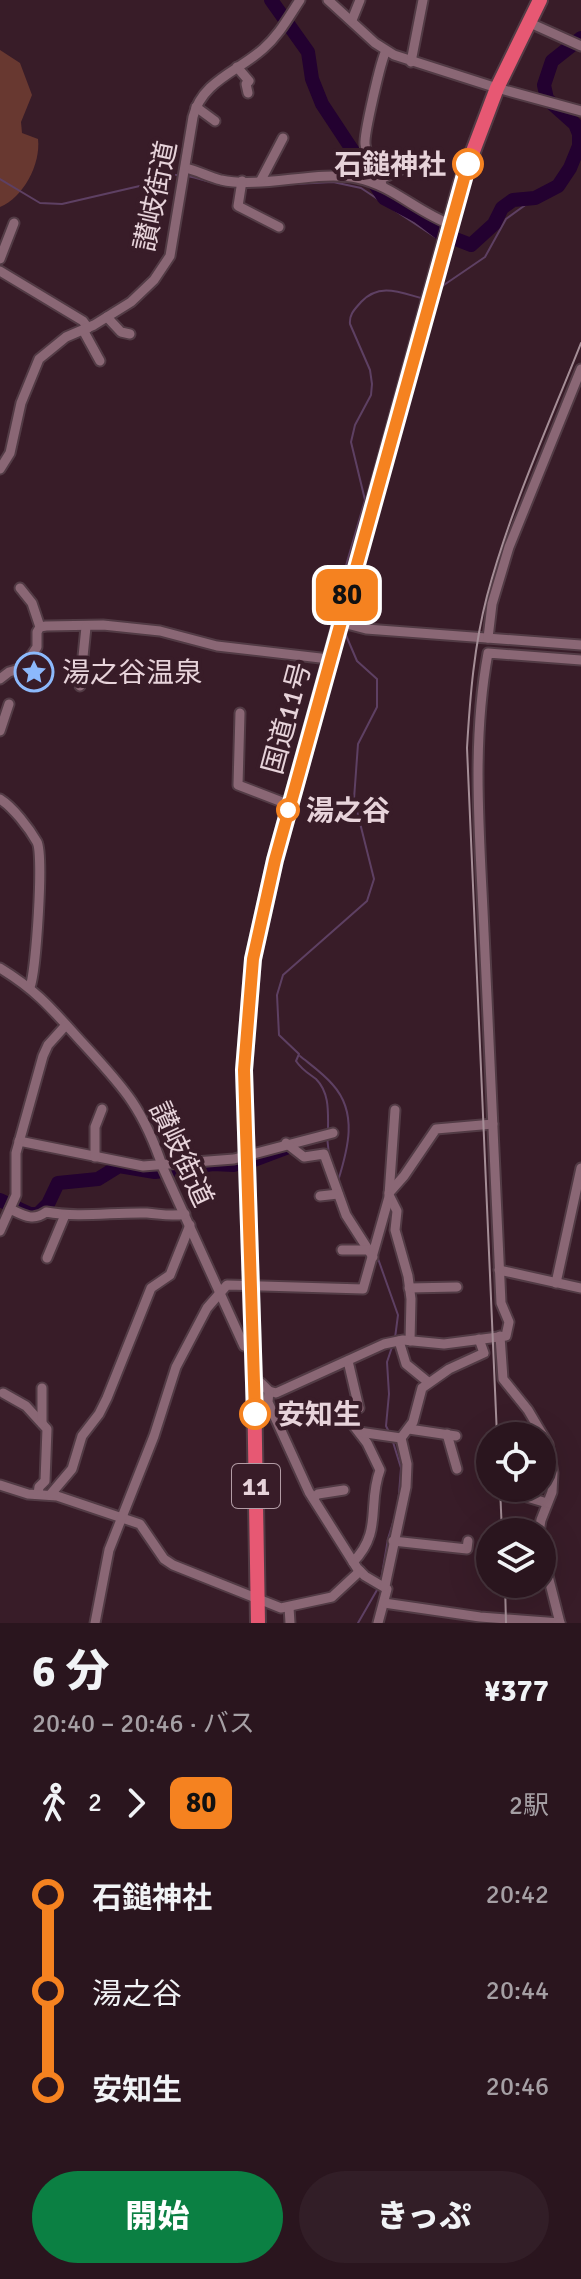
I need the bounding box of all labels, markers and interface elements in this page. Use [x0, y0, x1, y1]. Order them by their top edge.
street label: 讃岐街道 [128, 138, 184, 255]
place label: 石鎚神社 [334, 148, 446, 182]
marker: 石鎚神社 [453, 149, 483, 179]
line badge: 80 [311, 569, 383, 621]
text: 80 [332, 578, 362, 612]
place icon: 湯之谷温泉 [13, 651, 55, 693]
place label: 湯之谷温泉 [62, 656, 202, 690]
street label: 国道11号 [256, 659, 318, 778]
place label: 湯之谷 [306, 794, 390, 828]
marker: 湯之谷 [277, 799, 299, 821]
street label: 讃岐街道 [142, 1096, 220, 1212]
place label: 安知生 [277, 1398, 361, 1432]
marker: 安知生 [240, 1399, 270, 1429]
map controls [476, 1422, 556, 1598]
button: locate [476, 1422, 556, 1502]
road number: 11 [232, 1464, 280, 1508]
button: layers [476, 1518, 556, 1598]
text: 6 分 [32, 1645, 109, 1699]
text: ¥377 [484, 1673, 549, 1710]
text: 20:40 – 20:46 · バス [32, 1708, 255, 1740]
icon: walk [32, 1781, 76, 1825]
icon: forward [114, 1781, 158, 1825]
text: 80 [186, 1786, 216, 1820]
text: 2 [88, 1787, 102, 1819]
text: 2駅 [509, 1790, 549, 1822]
text: 20:42 [486, 1879, 549, 1911]
text: 石鎚神社 [92, 1880, 212, 1917]
text: 20:44 [486, 1975, 549, 2007]
text: 湯之谷 [92, 1976, 182, 2013]
text: 20:46 [486, 2071, 549, 2103]
text: 安知生 [92, 2072, 182, 2109]
button: 開始 [32, 2171, 283, 2263]
button: きっぷ [299, 2171, 549, 2263]

